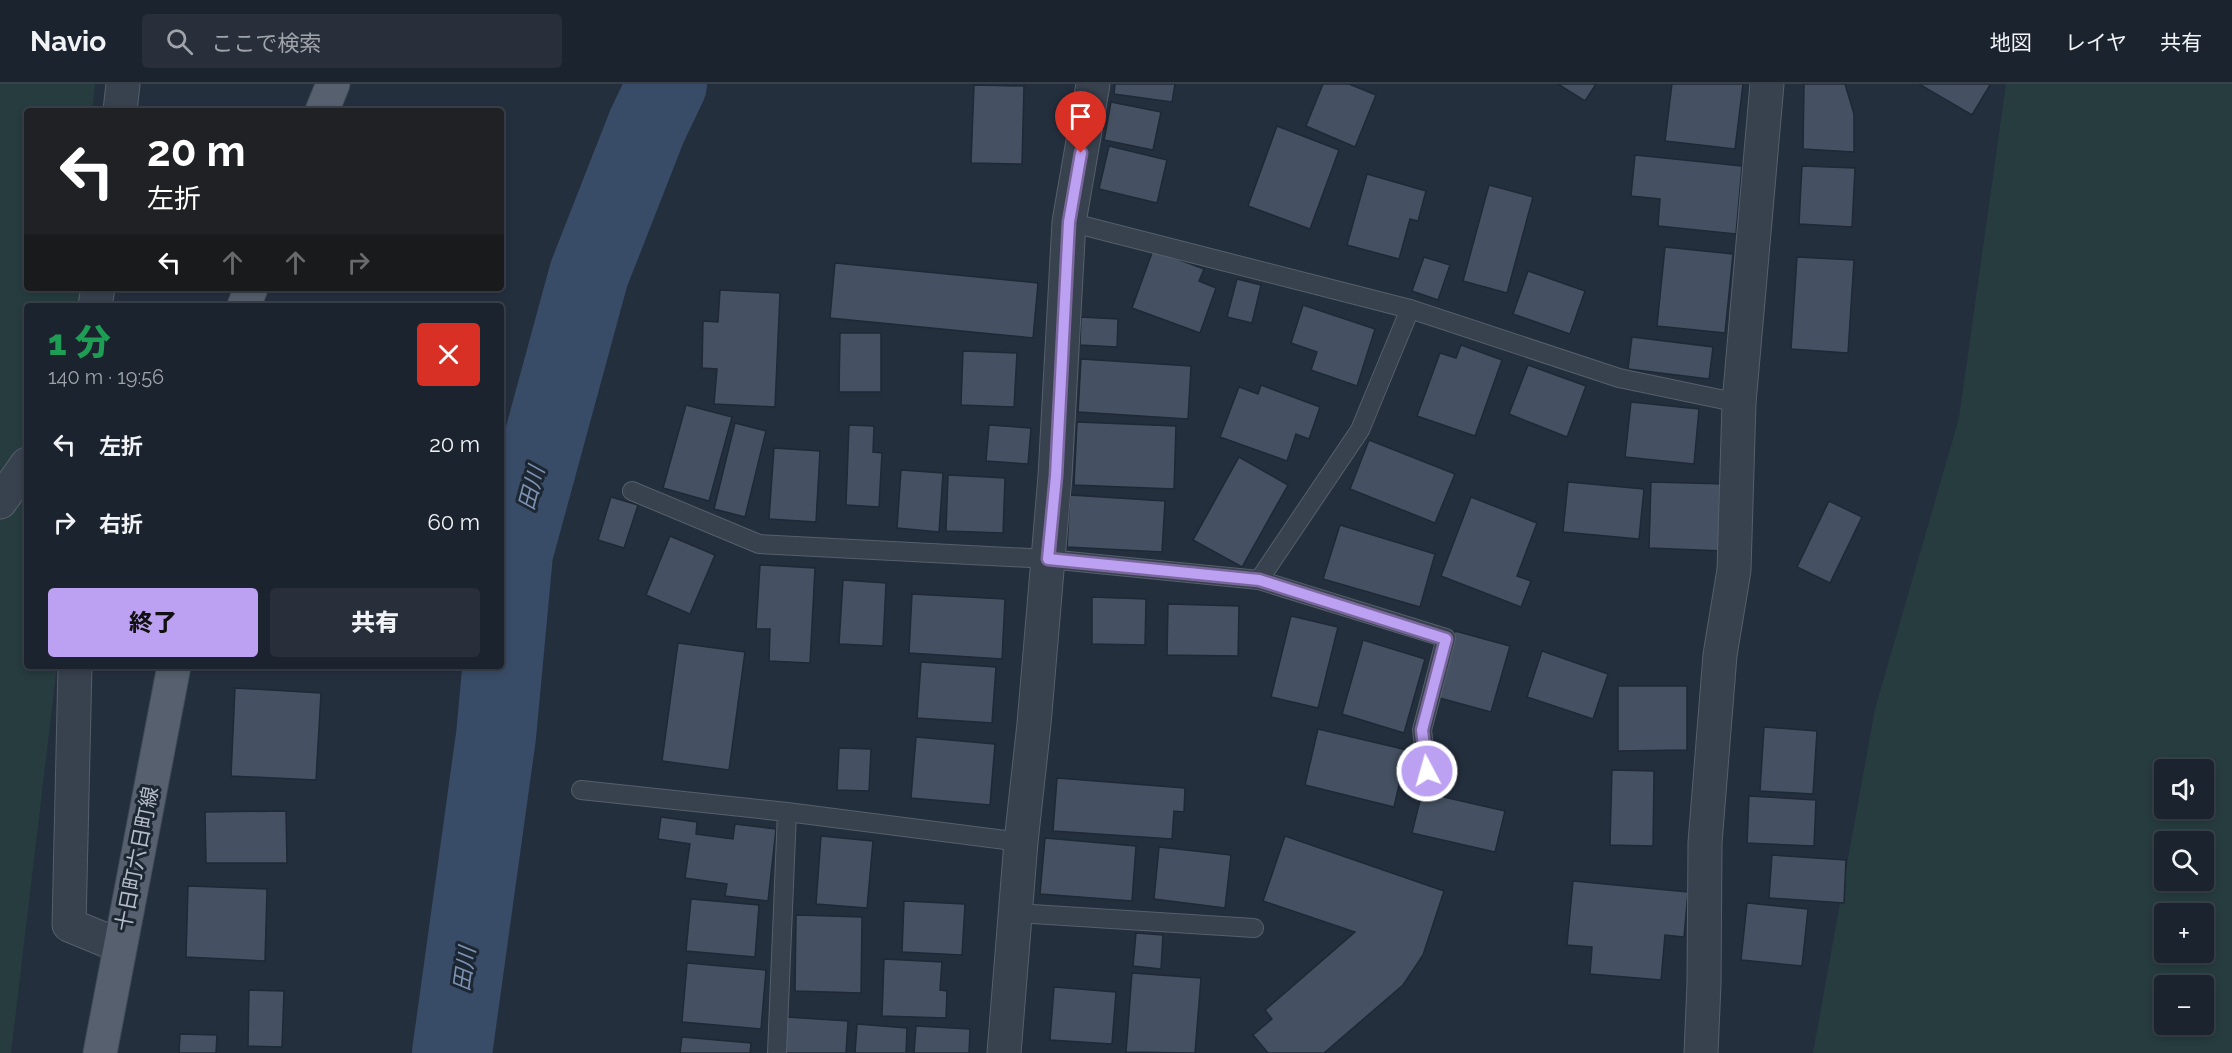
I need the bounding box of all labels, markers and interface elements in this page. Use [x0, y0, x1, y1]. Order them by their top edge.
search box [142, 14, 562, 68]
text: Navio [30, 25, 106, 58]
icon: search [163, 25, 196, 58]
text: ここで検索 [211, 30, 321, 56]
text: 地図 [1990, 30, 2032, 55]
text: レイヤ [2065, 30, 2127, 55]
text: 共有 [2160, 30, 2202, 55]
pin [1055, 91, 1106, 153]
icon: arrive [1064, 100, 1097, 133]
text: 20 m [147, 127, 246, 176]
icon: left [48, 132, 126, 210]
text: 左折 [147, 183, 201, 214]
icon: left [153, 246, 186, 279]
icon: ahead [216, 246, 249, 279]
icon: ahead [279, 246, 312, 279]
icon: right [342, 246, 375, 279]
text: 1 分 [48, 321, 111, 363]
button: close [417, 323, 480, 386]
text: 140 m · 19:56 [48, 365, 164, 389]
icon: left [48, 428, 81, 461]
text: 20 m [429, 431, 480, 457]
text: 左折 [99, 433, 143, 459]
water label: 田川 [513, 461, 550, 513]
icon: right [48, 506, 81, 539]
text: 60 m [427, 509, 480, 535]
text: 右折 [99, 511, 143, 537]
button: 終了 [48, 588, 258, 657]
button: 共有 [270, 588, 480, 657]
position arrow [1395, 739, 1459, 803]
map controls [2154, 759, 2214, 1035]
button: sound [2154, 759, 2214, 819]
street label: 十日町六日町線 [110, 784, 163, 933]
button: search [2154, 831, 2214, 891]
button: + [2154, 903, 2214, 963]
water label: 田川 [448, 943, 480, 993]
button: − [2154, 975, 2214, 1035]

